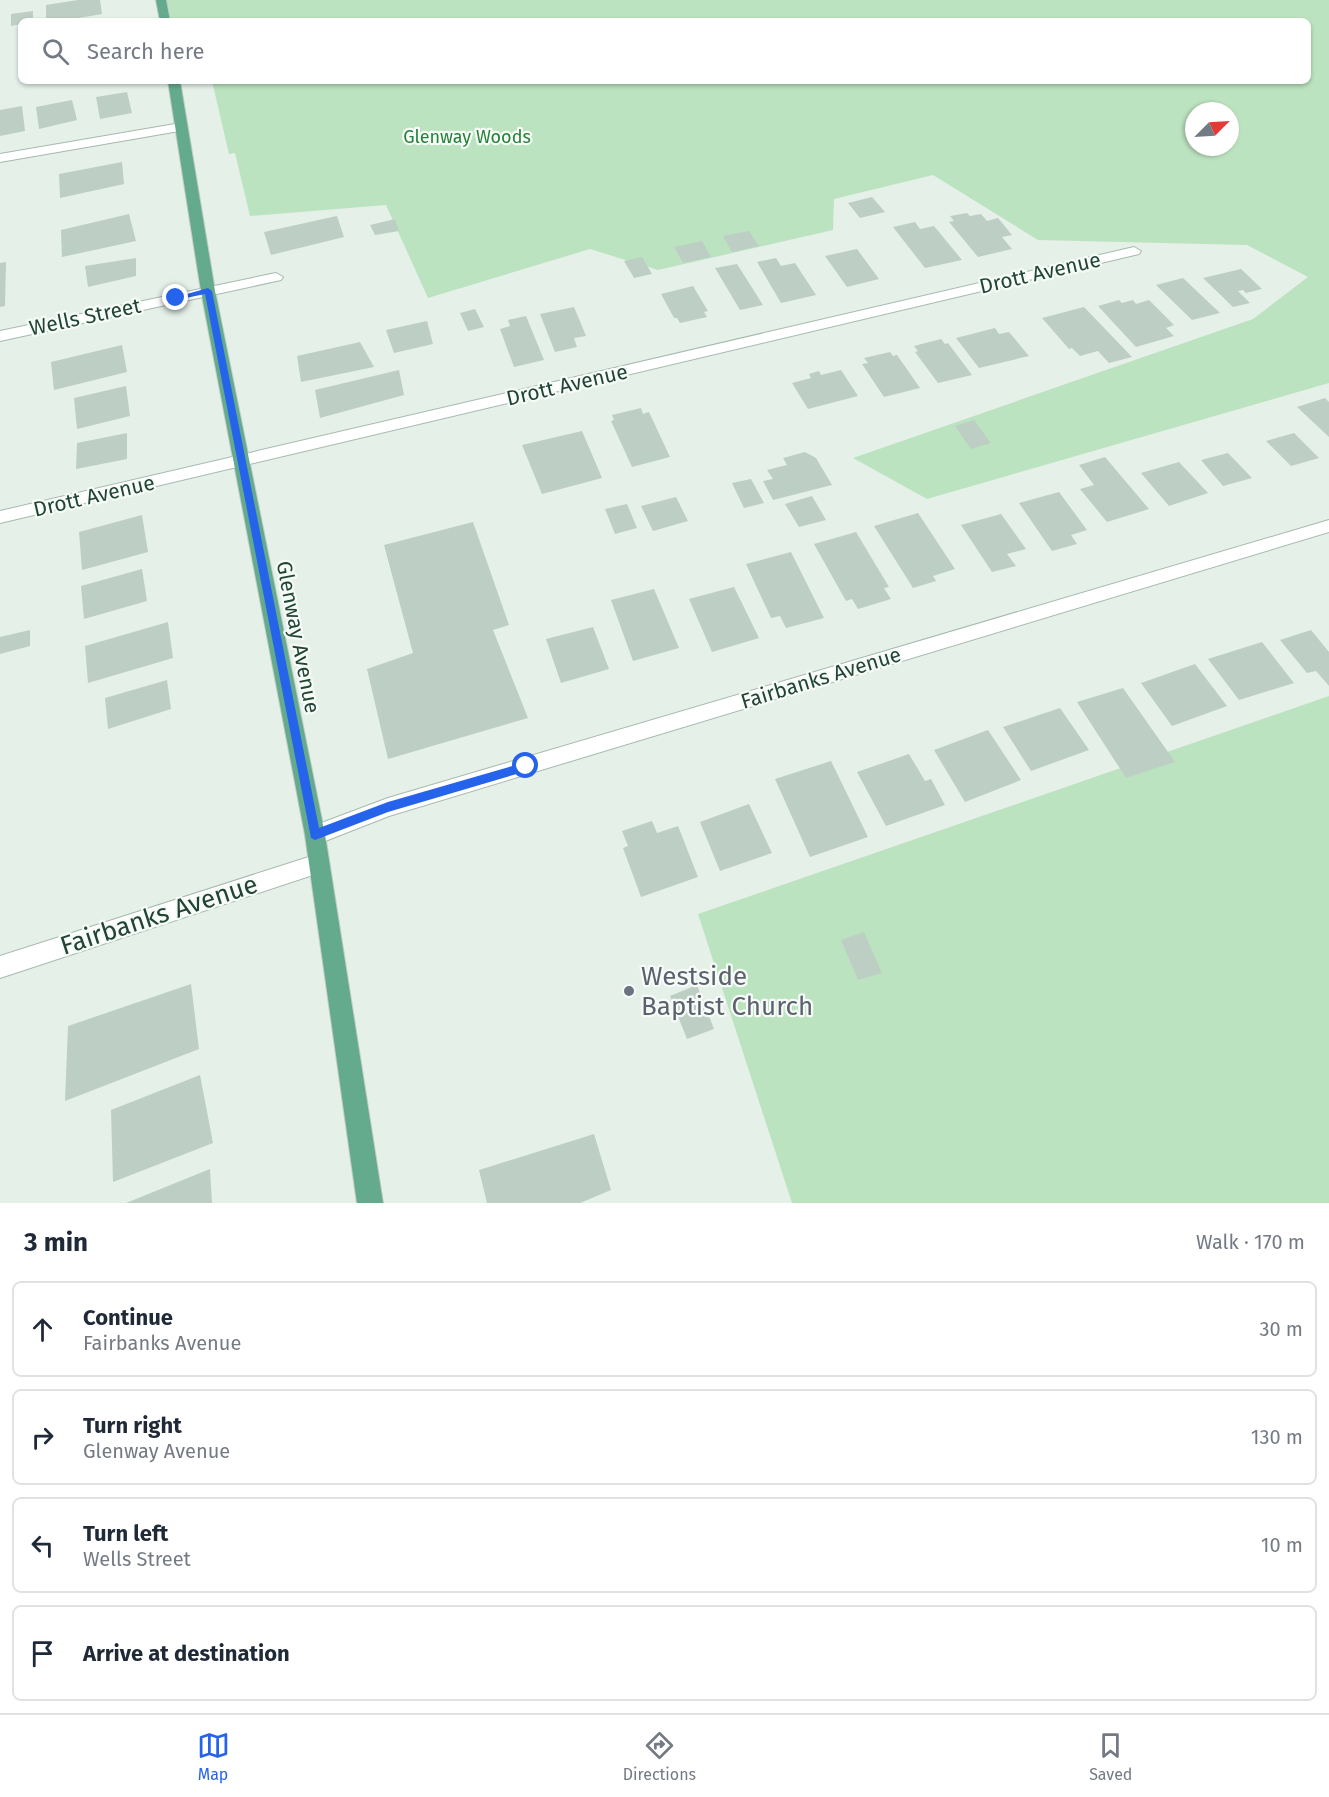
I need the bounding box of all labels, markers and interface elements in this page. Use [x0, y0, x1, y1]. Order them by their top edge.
search box [18, 18, 1311, 84]
icon: search [39, 35, 72, 68]
text: Search here [87, 38, 205, 65]
north arrow [1185, 102, 1239, 156]
park label: Glenway Woods [403, 126, 531, 148]
street label: Drott Avenue [977, 246, 1103, 300]
route end [162, 284, 188, 310]
street label: Wells Street [27, 292, 143, 341]
street label: Drott Avenue [504, 358, 630, 412]
street label: Drott Avenue [31, 469, 157, 523]
street label: Glenway Avenue [270, 559, 326, 715]
street label: Fairbanks Avenue [738, 641, 904, 715]
route start [512, 752, 538, 778]
street label: Fairbanks Avenue [56, 868, 262, 962]
place label: Westside Baptist Church [641, 961, 813, 1022]
marker: Westside Baptist Church [622, 984, 636, 998]
text: 3 min [24, 1227, 88, 1258]
text: Walk · 170 m [1196, 1230, 1305, 1254]
text: Continue [83, 1304, 173, 1331]
icon: ahead [26, 1313, 59, 1346]
text: 30 m [1259, 1317, 1303, 1341]
text: Fairbanks Avenue [83, 1331, 241, 1355]
text: Turn right [83, 1412, 182, 1439]
icon: right [26, 1421, 59, 1454]
text: 130 m [1251, 1425, 1303, 1449]
text: Glenway Avenue [83, 1439, 230, 1463]
text: Turn left [83, 1520, 168, 1547]
icon: left [26, 1529, 59, 1562]
text: 10 m [1261, 1533, 1303, 1557]
text: Wells Street [83, 1547, 191, 1571]
icon: arrive [26, 1637, 59, 1670]
text: Arrive at destination [83, 1640, 290, 1667]
tab: Map [197, 1729, 230, 1784]
tab: Directions [623, 1729, 696, 1784]
tab: Saved [1089, 1729, 1132, 1784]

